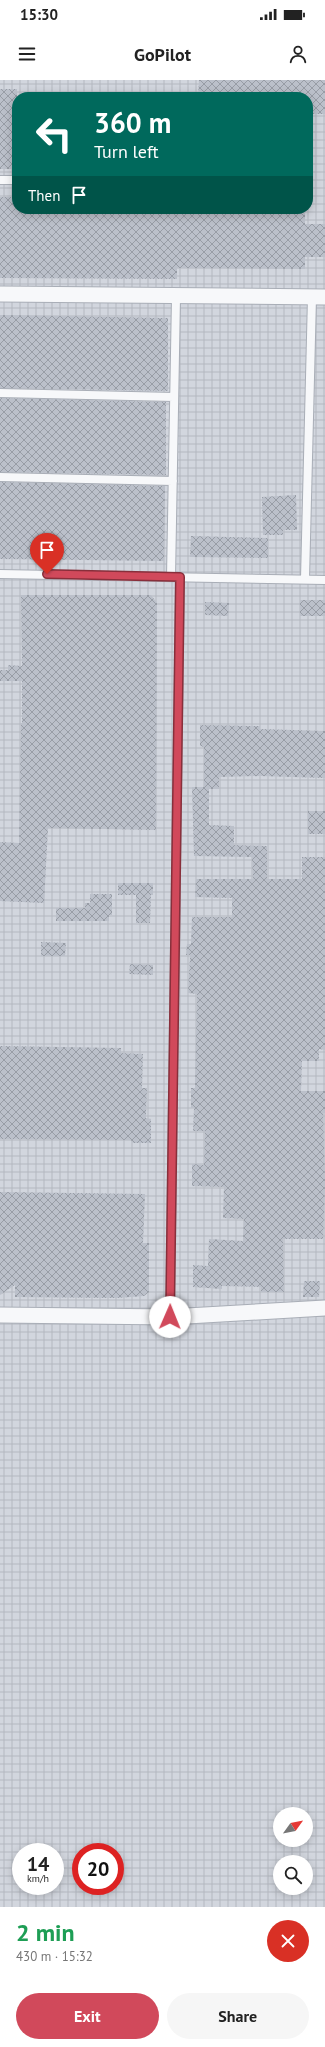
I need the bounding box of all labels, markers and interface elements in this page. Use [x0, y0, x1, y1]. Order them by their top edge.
text: 15:30 [20, 5, 58, 24]
icon: menu [16, 43, 38, 65]
text: GoPilot [134, 43, 191, 66]
icon: person [287, 43, 309, 65]
text: 360 m [94, 104, 171, 141]
icon: left [28, 108, 80, 160]
text: Turn left [94, 140, 159, 163]
icon: arrive [68, 184, 90, 206]
text: Then [28, 186, 60, 205]
pin [30, 533, 64, 574]
icon: arrive [36, 539, 58, 561]
position arrow [149, 1296, 191, 1338]
north arrow [273, 1807, 313, 1847]
map controls [273, 1807, 313, 1895]
speed limit sign: 20 [72, 1843, 124, 1895]
text: 14 [27, 1851, 49, 1877]
button: search [273, 1855, 313, 1895]
text: km/h [27, 1872, 49, 1885]
text: 2 min [16, 1917, 75, 1948]
button: close [267, 1920, 309, 1962]
text: 430 m · 15:32 [16, 1948, 93, 1965]
button: Exit [16, 1993, 159, 2039]
button: Share [167, 1993, 309, 2039]

